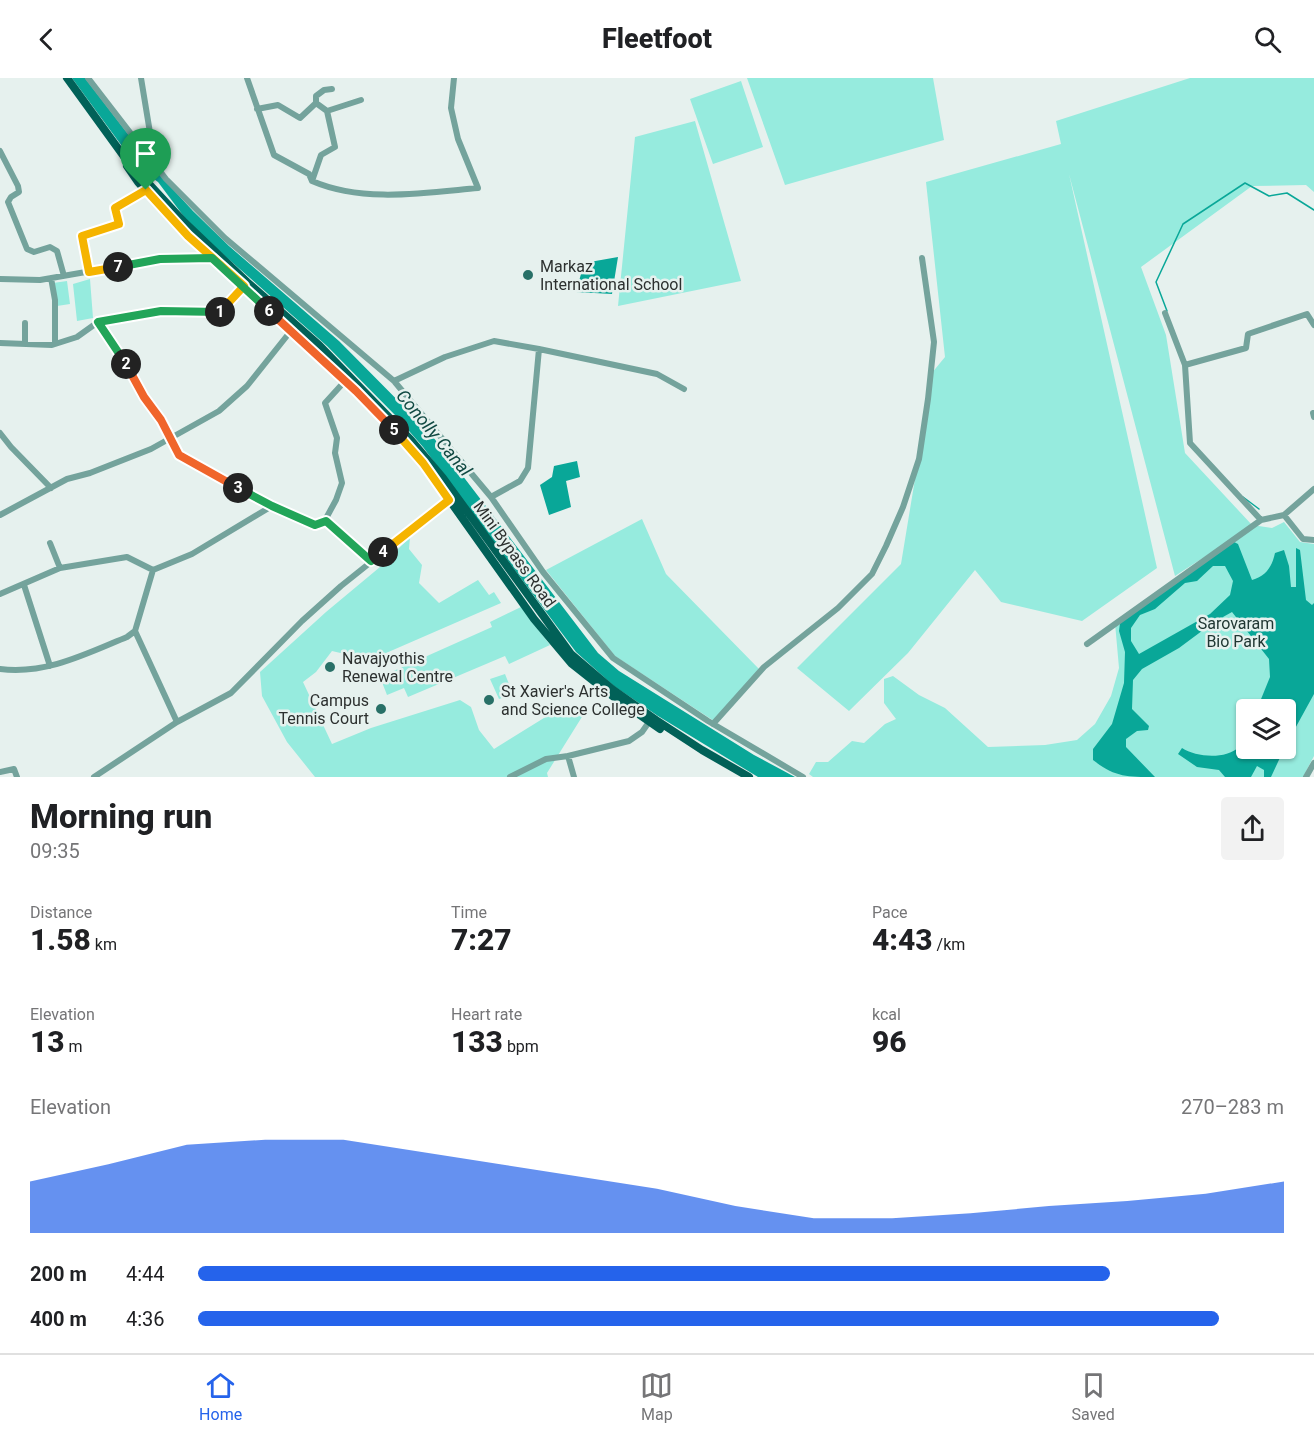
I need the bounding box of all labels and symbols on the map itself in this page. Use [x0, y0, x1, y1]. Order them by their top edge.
pin [120, 128, 171, 190]
pin: 7 [103, 252, 133, 282]
place label: Markaz International School [540, 257, 682, 294]
marker: Markaz International School [521, 268, 535, 282]
pin: 6 [254, 296, 284, 326]
pin: 1 [205, 297, 235, 327]
pin: 2 [111, 349, 141, 379]
water label: Conolly Canal [392, 385, 477, 481]
pin: 5 [379, 415, 409, 445]
pin: 3 [223, 473, 253, 503]
street label: Mini Bypass Road [470, 497, 560, 611]
pin: 4 [368, 537, 398, 567]
park label: Sarovaram Bio Park [1198, 614, 1274, 651]
place label: Navajyothis Renewal Centre [342, 649, 453, 686]
marker: Navajyothis Renewal Centre [323, 660, 337, 674]
place label: St Xavier's Arts and Science College [501, 682, 645, 719]
place label: Campus Tennis Court [279, 691, 369, 728]
marker: St Xavier's Arts and Science College [482, 693, 496, 707]
marker: Campus Tennis Court [374, 702, 388, 716]

